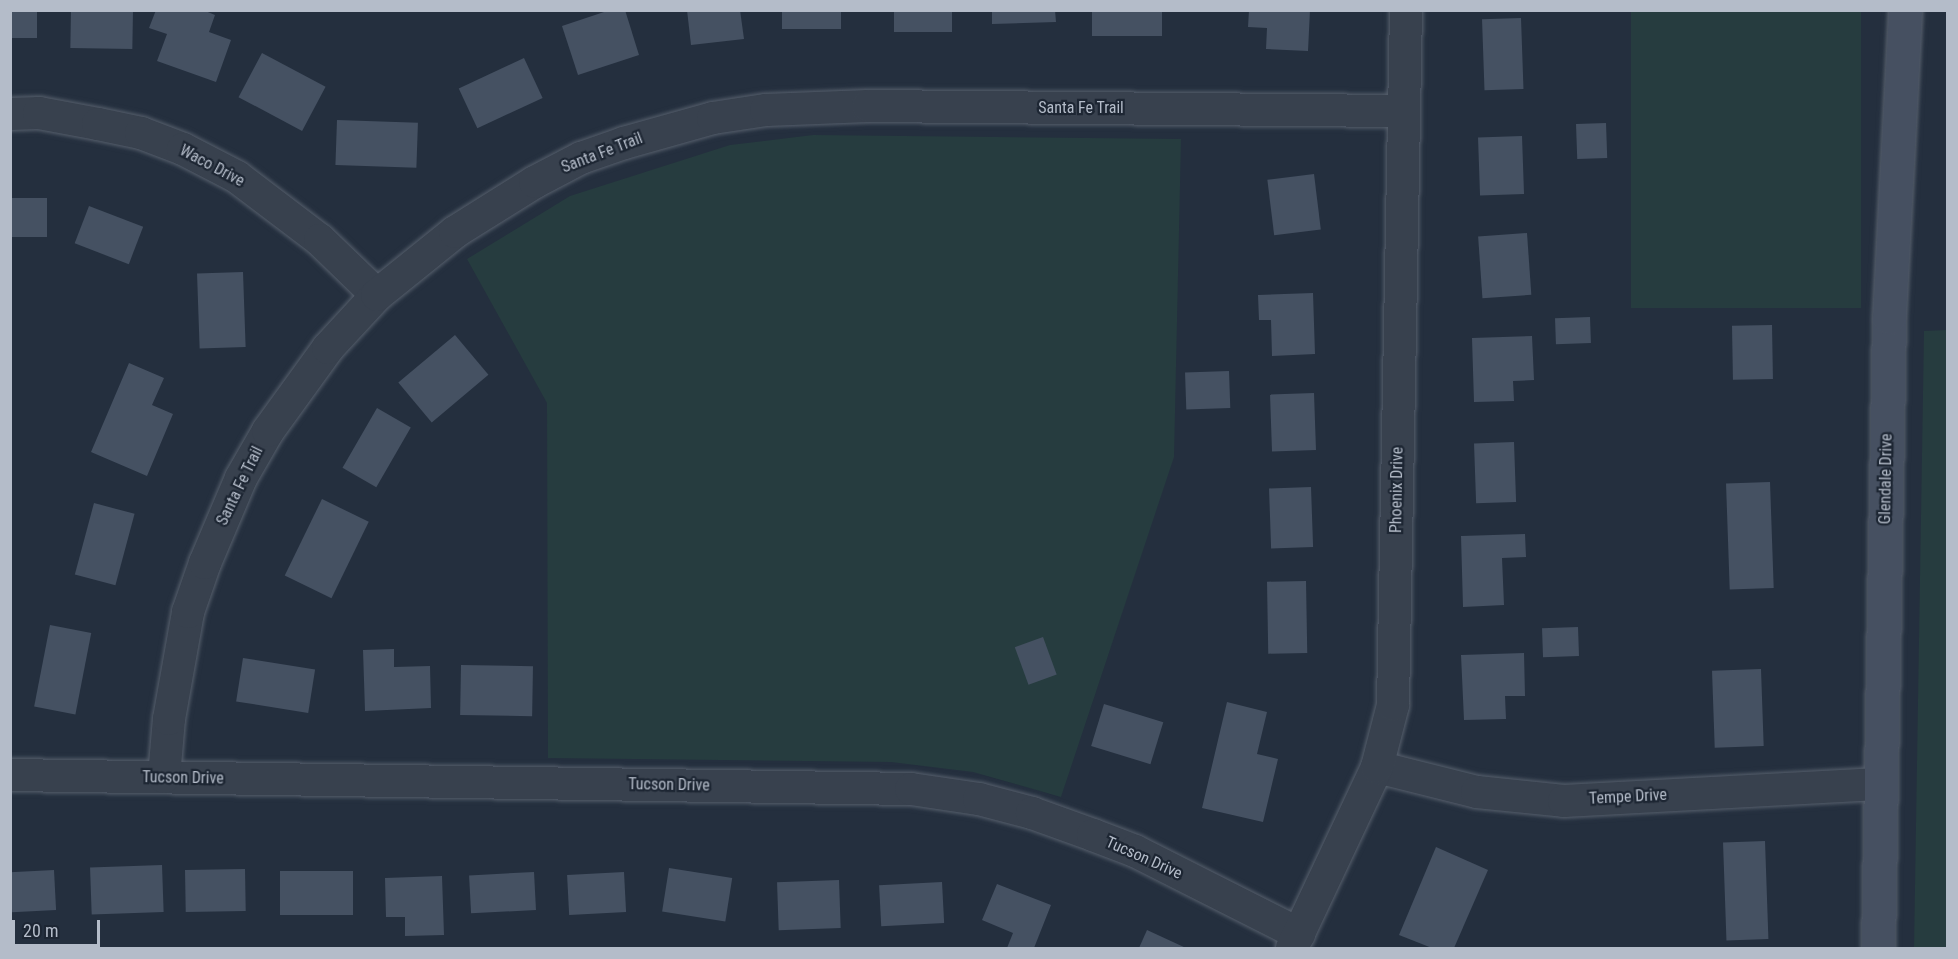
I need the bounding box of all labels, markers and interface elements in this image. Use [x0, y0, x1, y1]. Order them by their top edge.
street label: Santa Fe Trail [1038, 98, 1124, 118]
street label: Santa Fe Trail [559, 129, 645, 177]
street label: Waco Drive [176, 141, 248, 191]
street label: Glendale Drive [1876, 433, 1896, 525]
street label: Santa Fe Trail [213, 443, 267, 529]
street label: Phoenix Drive [1387, 447, 1407, 533]
street label: Tucson Drive [142, 768, 224, 788]
street label: Tucson Drive [628, 775, 710, 795]
street label: Tempe Drive [1589, 785, 1667, 809]
street label: Tucson Drive [1103, 833, 1185, 883]
scale bar [15, 908, 104, 946]
text: 20 m [23, 920, 58, 941]

